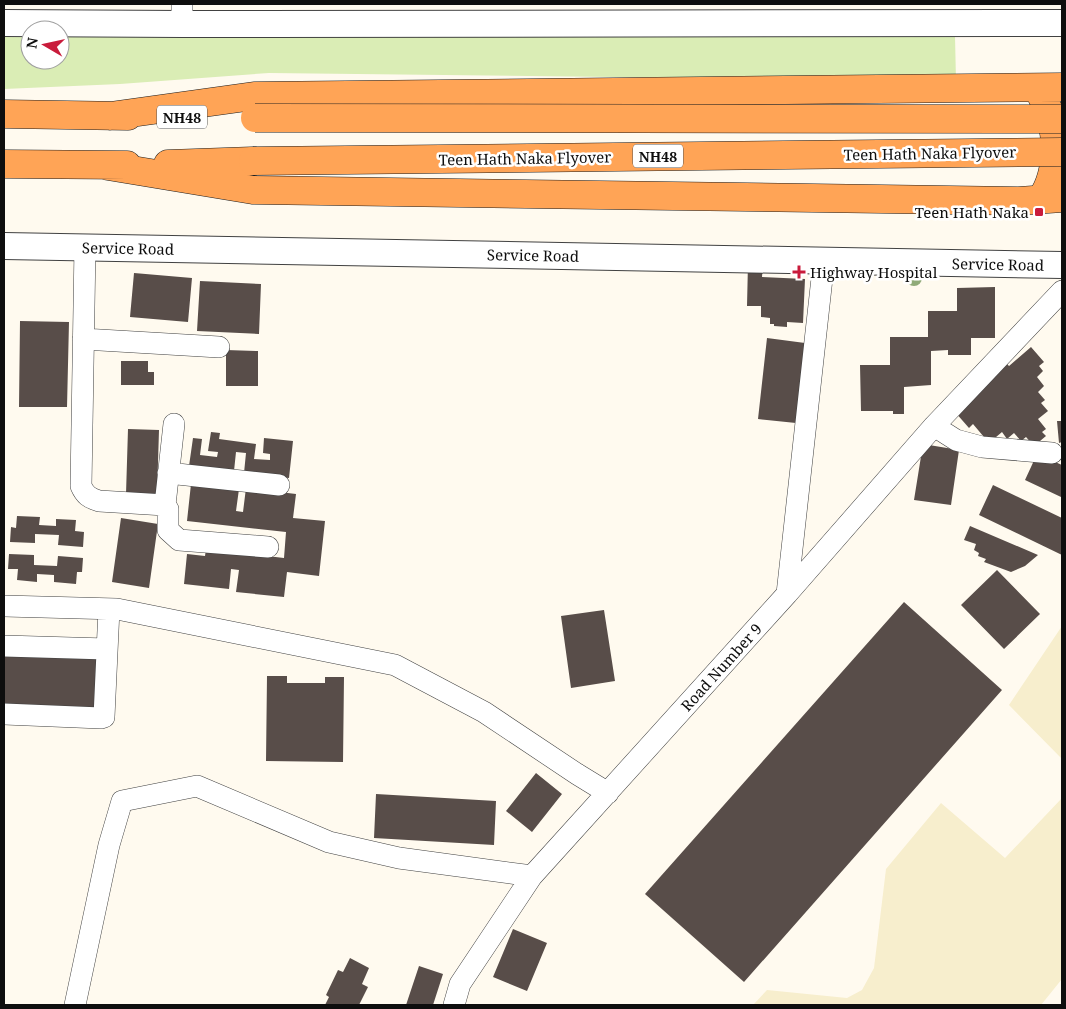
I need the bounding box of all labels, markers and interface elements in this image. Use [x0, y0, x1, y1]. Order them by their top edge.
north arrow [20, 20, 70, 70]
text: N [21, 36, 42, 50]
road number: NH48 [157, 105, 207, 128]
street label: Teen Hath Naka Flyover [844, 141, 1016, 165]
road number: NH48 [633, 144, 683, 168]
street label: Teen Hath Naka Flyover [439, 146, 611, 170]
place label: Teen Hath Naka [915, 202, 1029, 222]
marker: Teen Hath Naka [1033, 206, 1045, 218]
street label: Service Road [82, 237, 174, 259]
street label: Service Road [487, 244, 579, 266]
street label: Service Road [952, 253, 1044, 275]
place label: Highway Hospital [810, 262, 938, 282]
marker: Highway Hospital [792, 265, 806, 279]
street label: Road Number 9 [676, 619, 766, 715]

